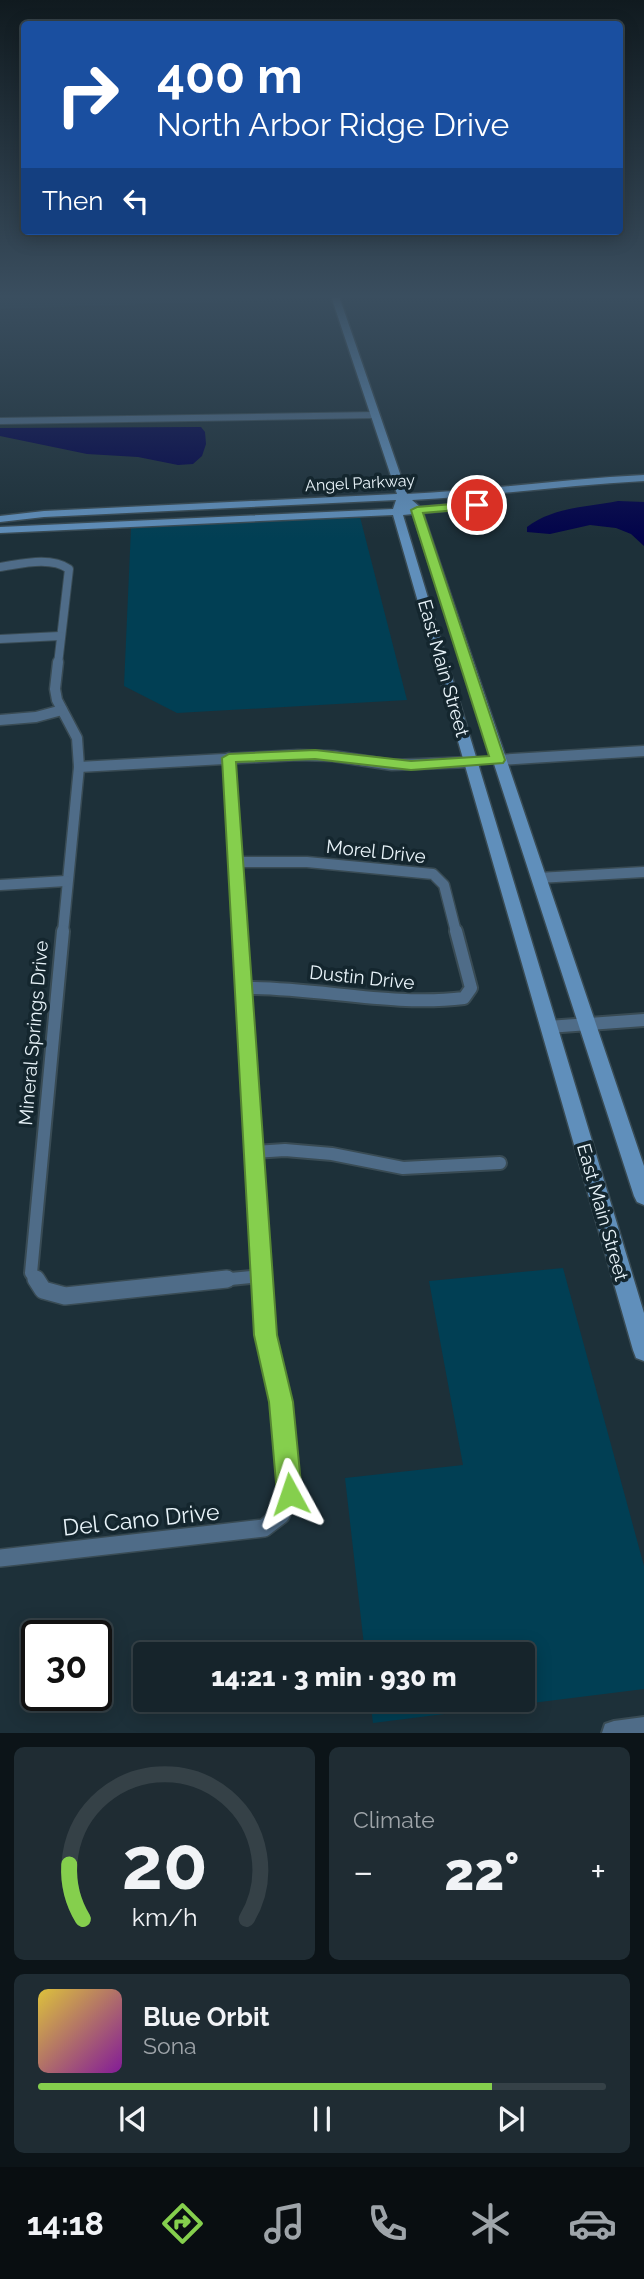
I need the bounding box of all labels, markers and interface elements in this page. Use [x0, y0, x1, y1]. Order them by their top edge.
text: 400 m [157, 47, 303, 104]
icon: right [42, 49, 133, 140]
text: North Arbor Ridge Drive [157, 106, 509, 143]
icon: left [117, 182, 155, 220]
text: Then [42, 186, 103, 216]
street label: Angel Parkway [305, 471, 416, 495]
pin [447, 475, 507, 535]
icon: arrive [458, 486, 496, 524]
street label: East Main Street [414, 597, 474, 740]
street label: Morel Drive [325, 835, 427, 867]
street label: Mineral Springs Drive [14, 940, 52, 1126]
street label: Dustin Drive [308, 961, 416, 993]
street label: East Main Street [573, 1141, 633, 1284]
position arrow [253, 1457, 327, 1531]
street label: Del Cano Drive [61, 1497, 221, 1541]
speed limit sign: 30 [21, 1620, 112, 1711]
text: 14:21 · 3 min · 930 m [211, 1662, 457, 1692]
text: Climate [353, 1806, 435, 1833]
text: 20 [122, 1822, 207, 1907]
text: 22° [444, 1841, 520, 1902]
text: − [353, 1849, 373, 1894]
text: + [590, 1849, 606, 1894]
text: km/h [132, 1902, 197, 1932]
text: Blue Orbit [143, 2002, 270, 2032]
text: Sona [143, 2032, 197, 2059]
icon: previous [114, 2100, 152, 2138]
icon: pause [303, 2100, 341, 2138]
icon: next [492, 2100, 530, 2138]
icon: directions [158, 2199, 207, 2248]
icon: music [260, 2199, 309, 2248]
icon: phone [363, 2199, 412, 2248]
icon: climate [466, 2199, 515, 2248]
icon: car [568, 2199, 617, 2248]
text: 14:18 [27, 2205, 104, 2242]

